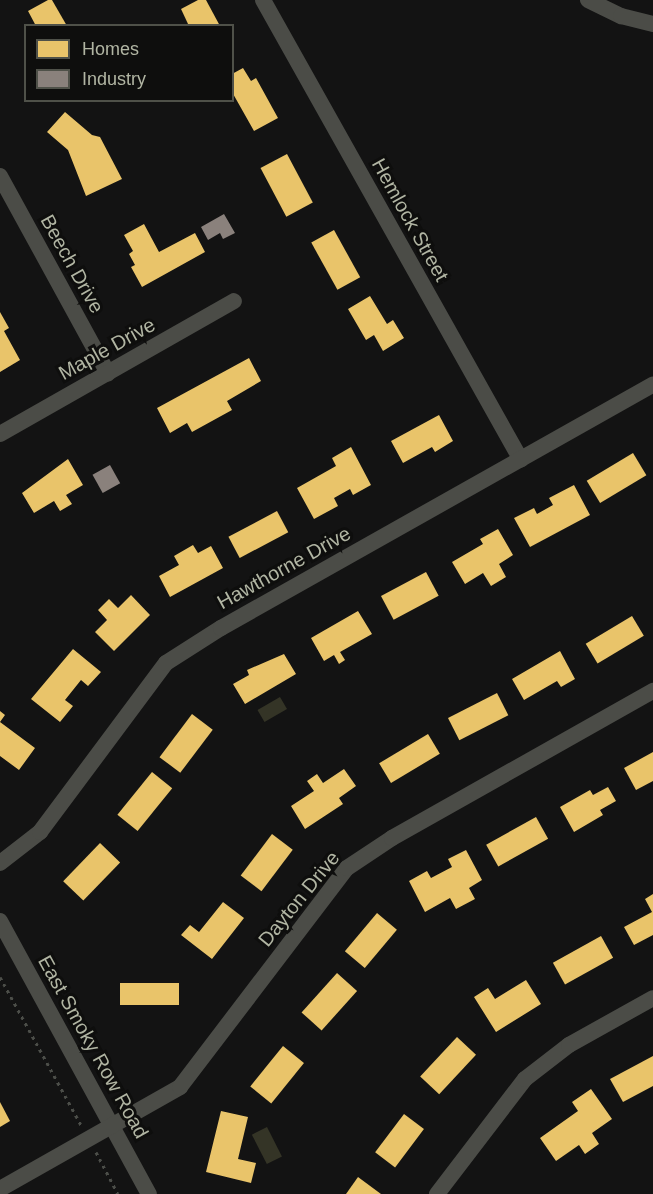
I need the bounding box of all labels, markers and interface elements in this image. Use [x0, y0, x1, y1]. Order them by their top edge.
legend [24, 24, 234, 102]
text: Homes [82, 39, 139, 59]
text: Industry [82, 69, 146, 89]
street label: Hemlock Street [366, 154, 454, 286]
street label: Beech Drive [35, 211, 109, 317]
street label: Maple Drive [55, 313, 159, 385]
street label: Hawthorne Drive [213, 521, 355, 615]
street label: Dayton Drive [253, 847, 345, 951]
street label: East Smoky Row Road [33, 951, 153, 1143]

